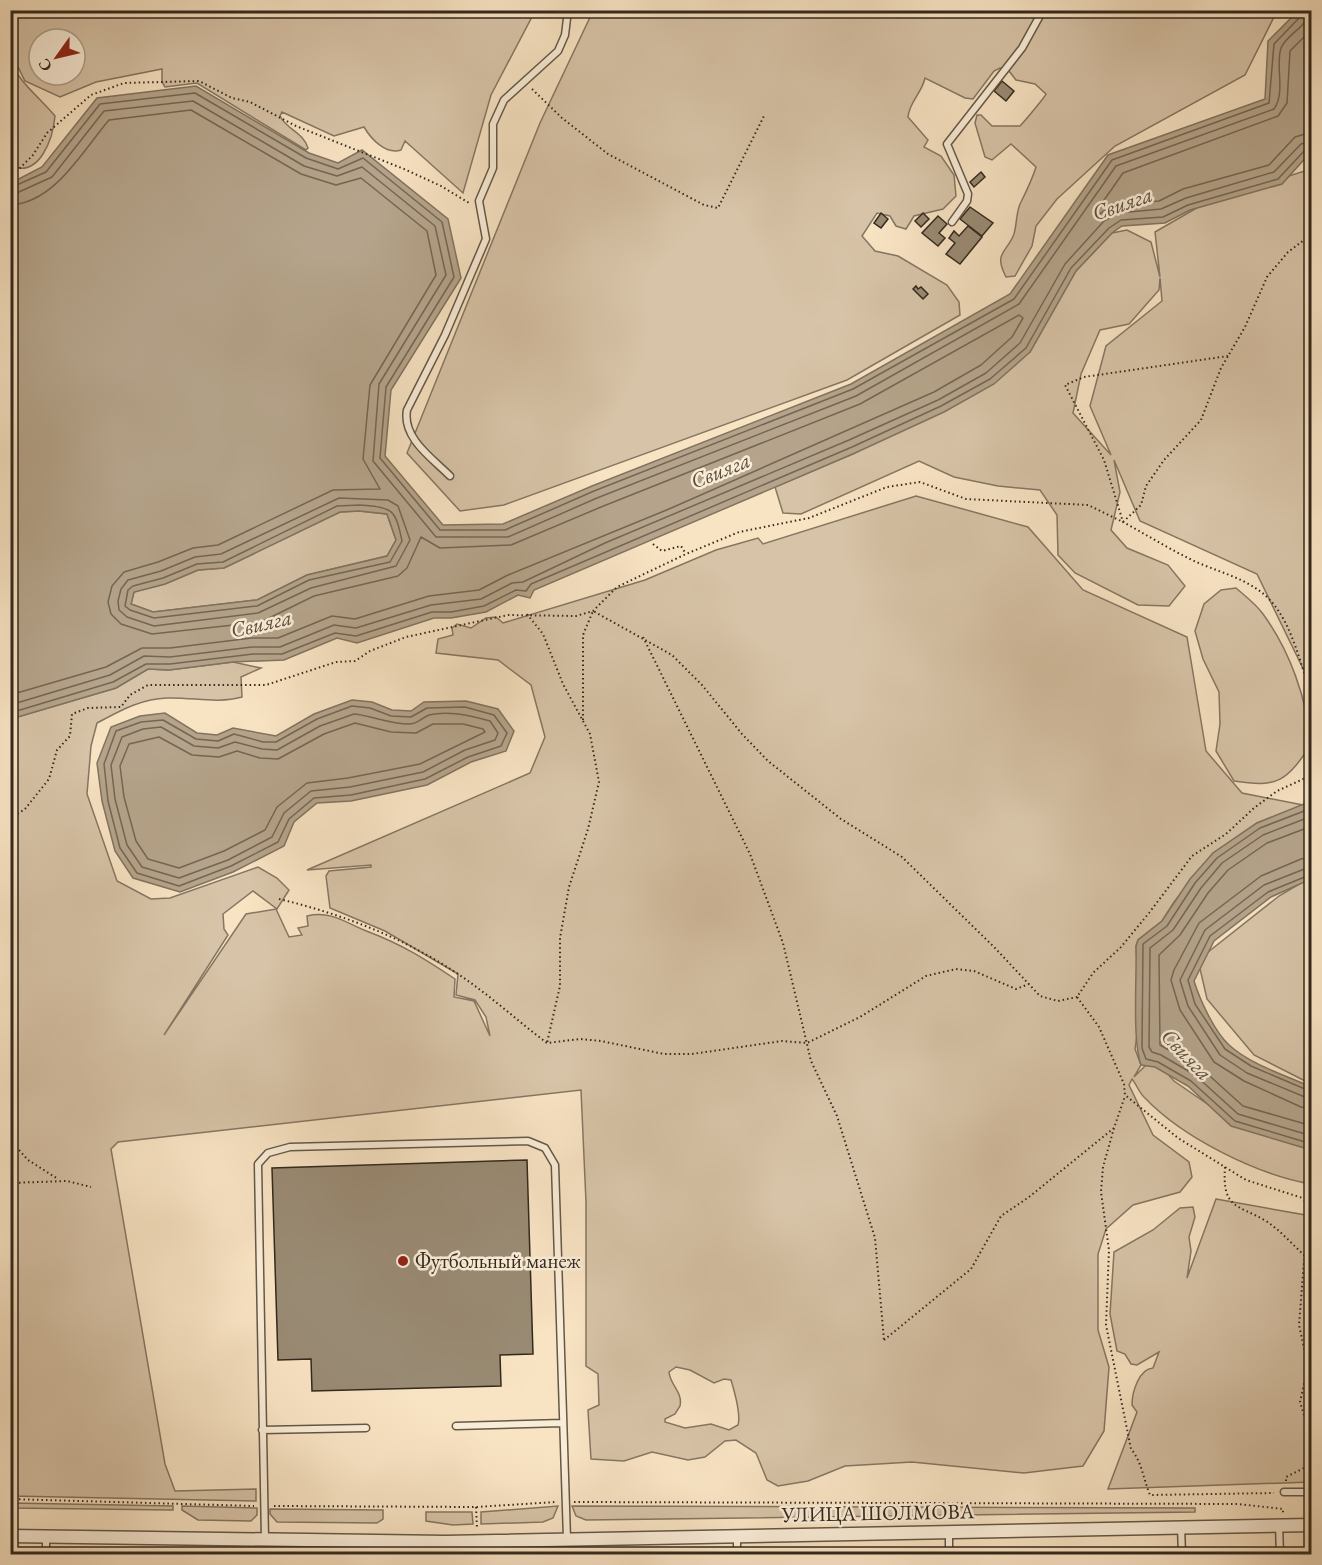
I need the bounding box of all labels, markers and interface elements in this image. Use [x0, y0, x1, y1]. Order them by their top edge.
north arrow [27, 27, 87, 87]
text: С [33, 55, 57, 76]
water label: Свияга [1088, 180, 1156, 227]
water label: Свияга [686, 445, 754, 496]
water label: Свияга [228, 602, 295, 645]
water label: Свияга [1155, 1022, 1219, 1087]
place label: Футбольный манеж [415, 1247, 581, 1274]
marker: Футбольный манеж [396, 1254, 410, 1268]
street label: УЛИЦА ШОЛМОВА [780, 1497, 975, 1528]

